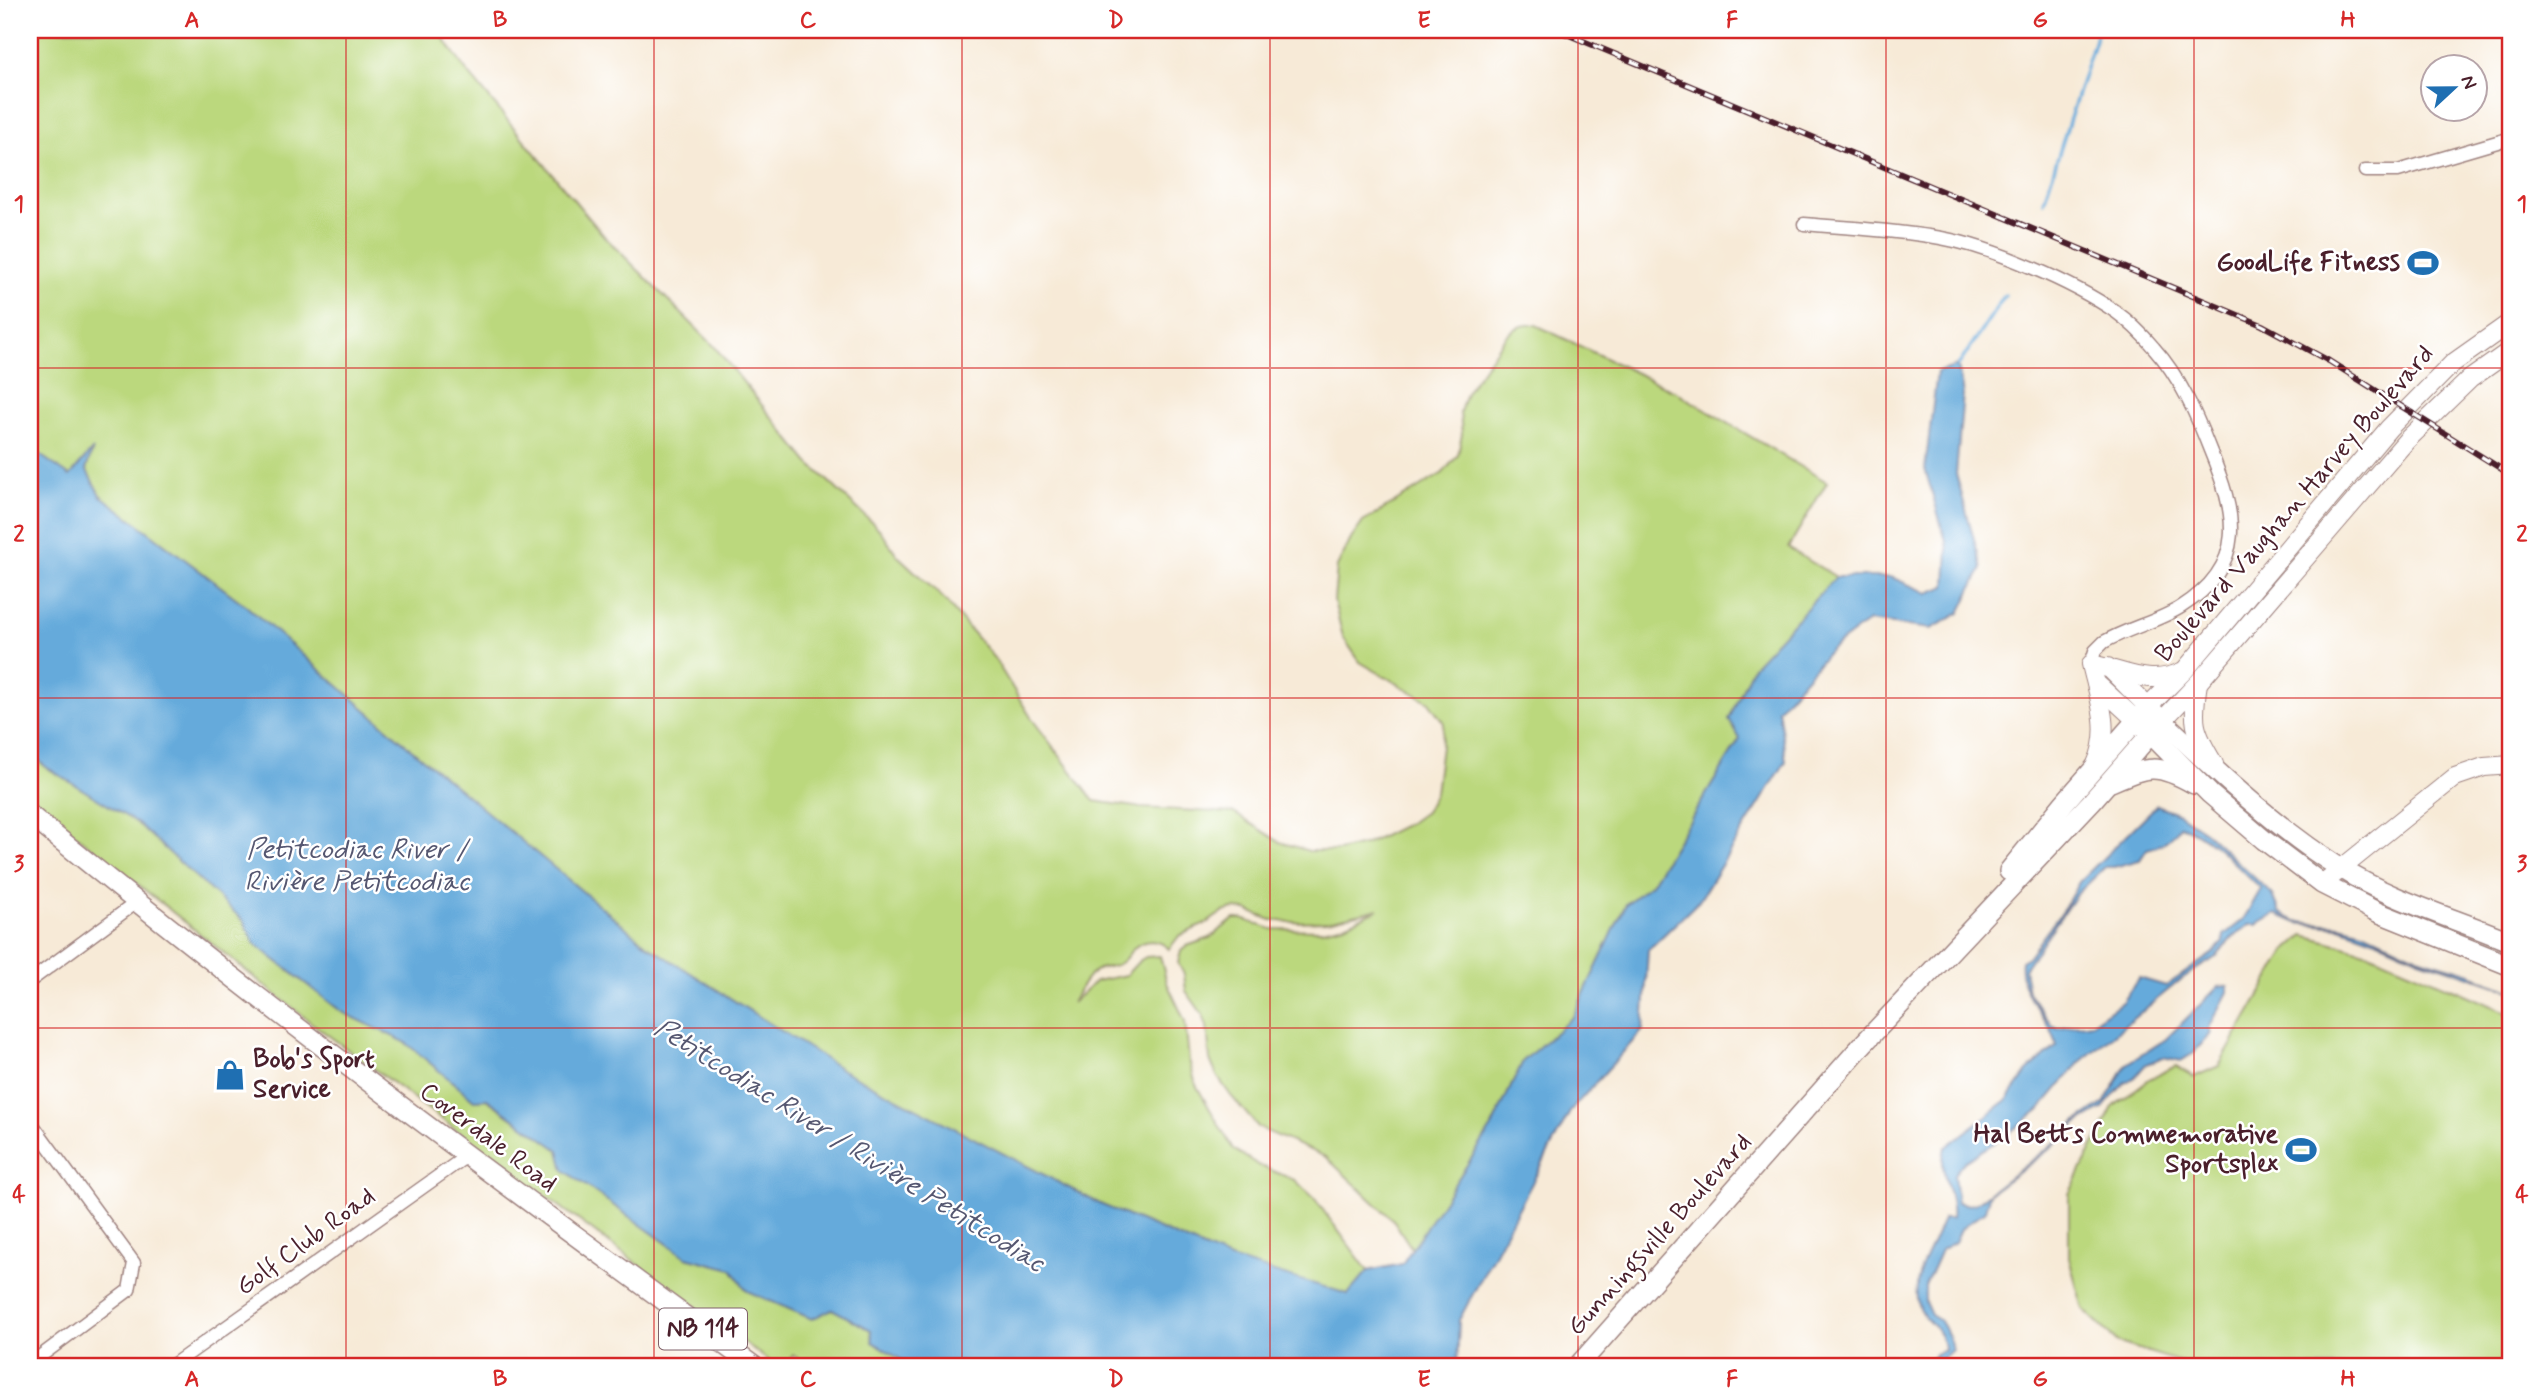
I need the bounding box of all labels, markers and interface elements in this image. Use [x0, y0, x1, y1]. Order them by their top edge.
text: A [184, 6, 200, 36]
text: B [493, 6, 508, 36]
text: C [800, 6, 817, 36]
text: D [1108, 6, 1124, 36]
text: E [1417, 6, 1431, 36]
text: F [1726, 6, 1738, 36]
text: G [2032, 6, 2048, 36]
text: H [2340, 6, 2356, 36]
north arrow [2418, 52, 2488, 122]
text: N [2454, 72, 2482, 93]
text: 1 [14, 190, 24, 220]
text: 1 [2517, 190, 2527, 220]
place label: GoodLife Fitness [2217, 246, 2400, 280]
sports icon: GoodLife Fitness [2406, 246, 2440, 280]
street label: Boulevard Vaughan Harvey Boulevard [2148, 338, 2442, 670]
text: 2 [13, 520, 25, 550]
text: 2 [2516, 520, 2528, 550]
water label: Petitcodiac River / Rivière Petitcodiac [245, 832, 471, 901]
text: 3 [14, 850, 25, 880]
text: 3 [2517, 850, 2528, 880]
water label: Petitcodiac River / Rivière Petitcodiac [647, 1010, 1053, 1283]
place label: Bob's Sport Service [253, 1043, 375, 1107]
shop icon: Bob's Sport Service [213, 1058, 247, 1092]
street label: Coverdale Road [412, 1075, 564, 1201]
place label: Hal Betts Commemorative Sportsplex [1974, 1118, 2279, 1182]
street label: Gunningsville Boulevard [1560, 1127, 1762, 1345]
sports icon: Hal Betts Commemorative Sportsplex [2284, 1133, 2318, 1167]
text: 4 [12, 1180, 26, 1210]
street label: Golf Club Road [230, 1180, 382, 1304]
text: 4 [2515, 1180, 2529, 1210]
road number: NB 114 [659, 1308, 747, 1350]
text: A [184, 1365, 200, 1395]
text: B [493, 1365, 508, 1395]
text: C [800, 1365, 817, 1395]
text: D [1108, 1365, 1124, 1395]
text: E [1417, 1365, 1431, 1395]
text: F [1726, 1365, 1738, 1395]
text: G [2032, 1365, 2048, 1395]
text: H [2340, 1365, 2356, 1395]

